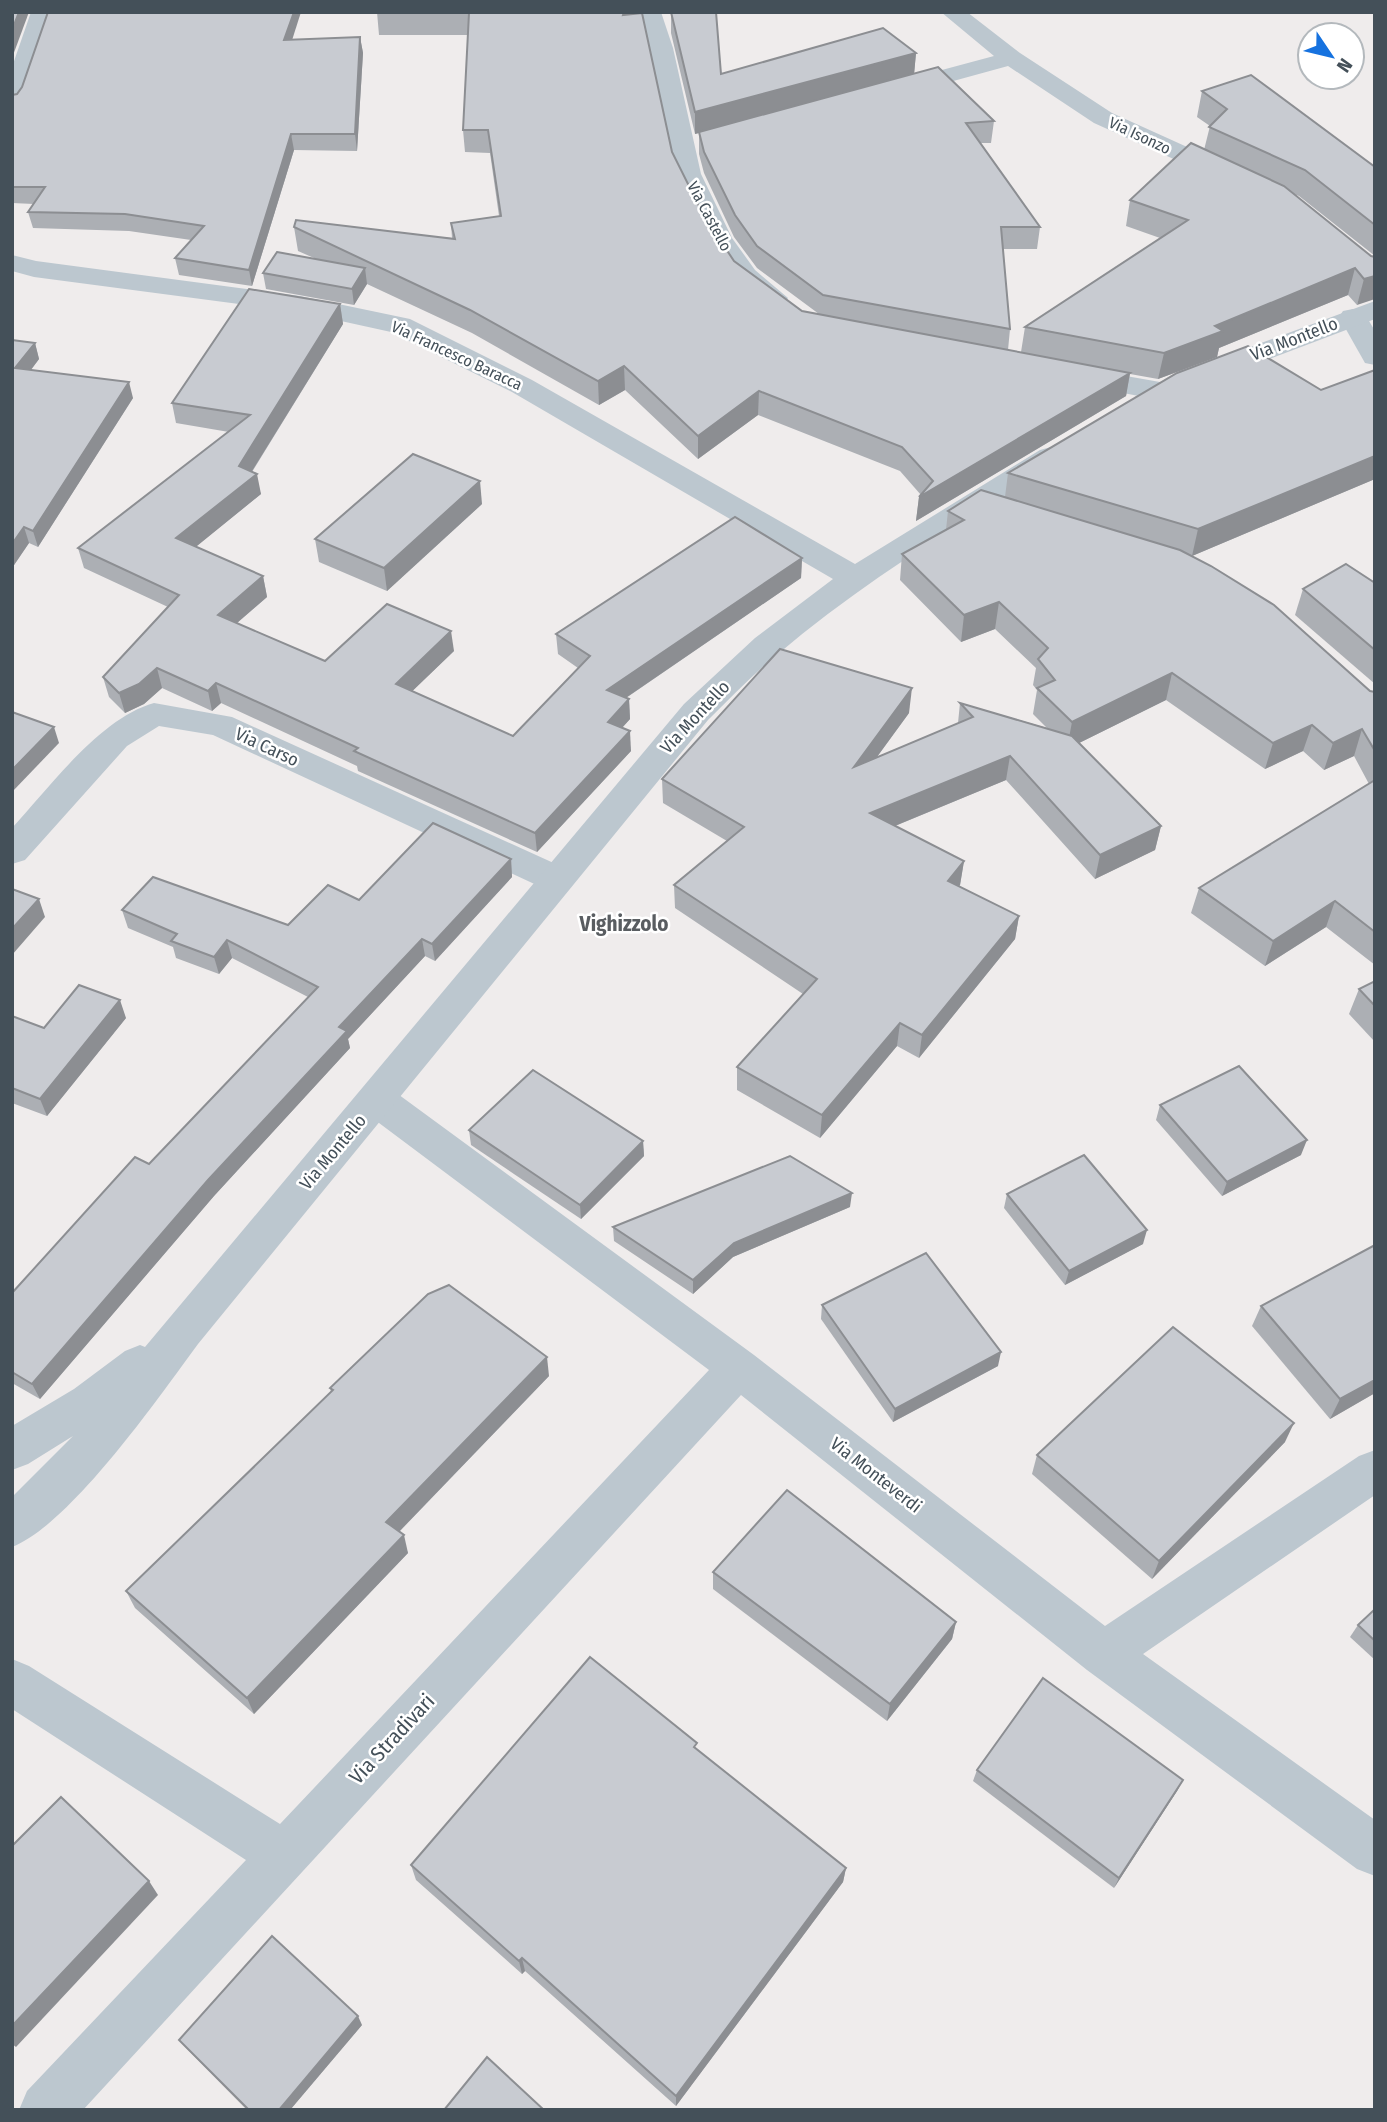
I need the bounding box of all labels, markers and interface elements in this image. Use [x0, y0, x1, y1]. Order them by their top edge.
north arrow [1296, 21, 1366, 91]
text: N [1332, 54, 1357, 77]
street label: Via Isonzo [1106, 113, 1174, 158]
street label: Via Castello [683, 178, 736, 254]
street label: Via Montello [1247, 312, 1341, 366]
street label: Via Francesco Baracca [388, 317, 525, 394]
street label: Via Montello [656, 676, 734, 758]
street label: Via Carso [232, 723, 302, 771]
district label: Vighizzolo [579, 911, 668, 937]
street label: Via Montello [295, 1110, 371, 1194]
street label: Via Monteverdi [826, 1433, 926, 1517]
street label: Via Stradivari [344, 1688, 440, 1790]

